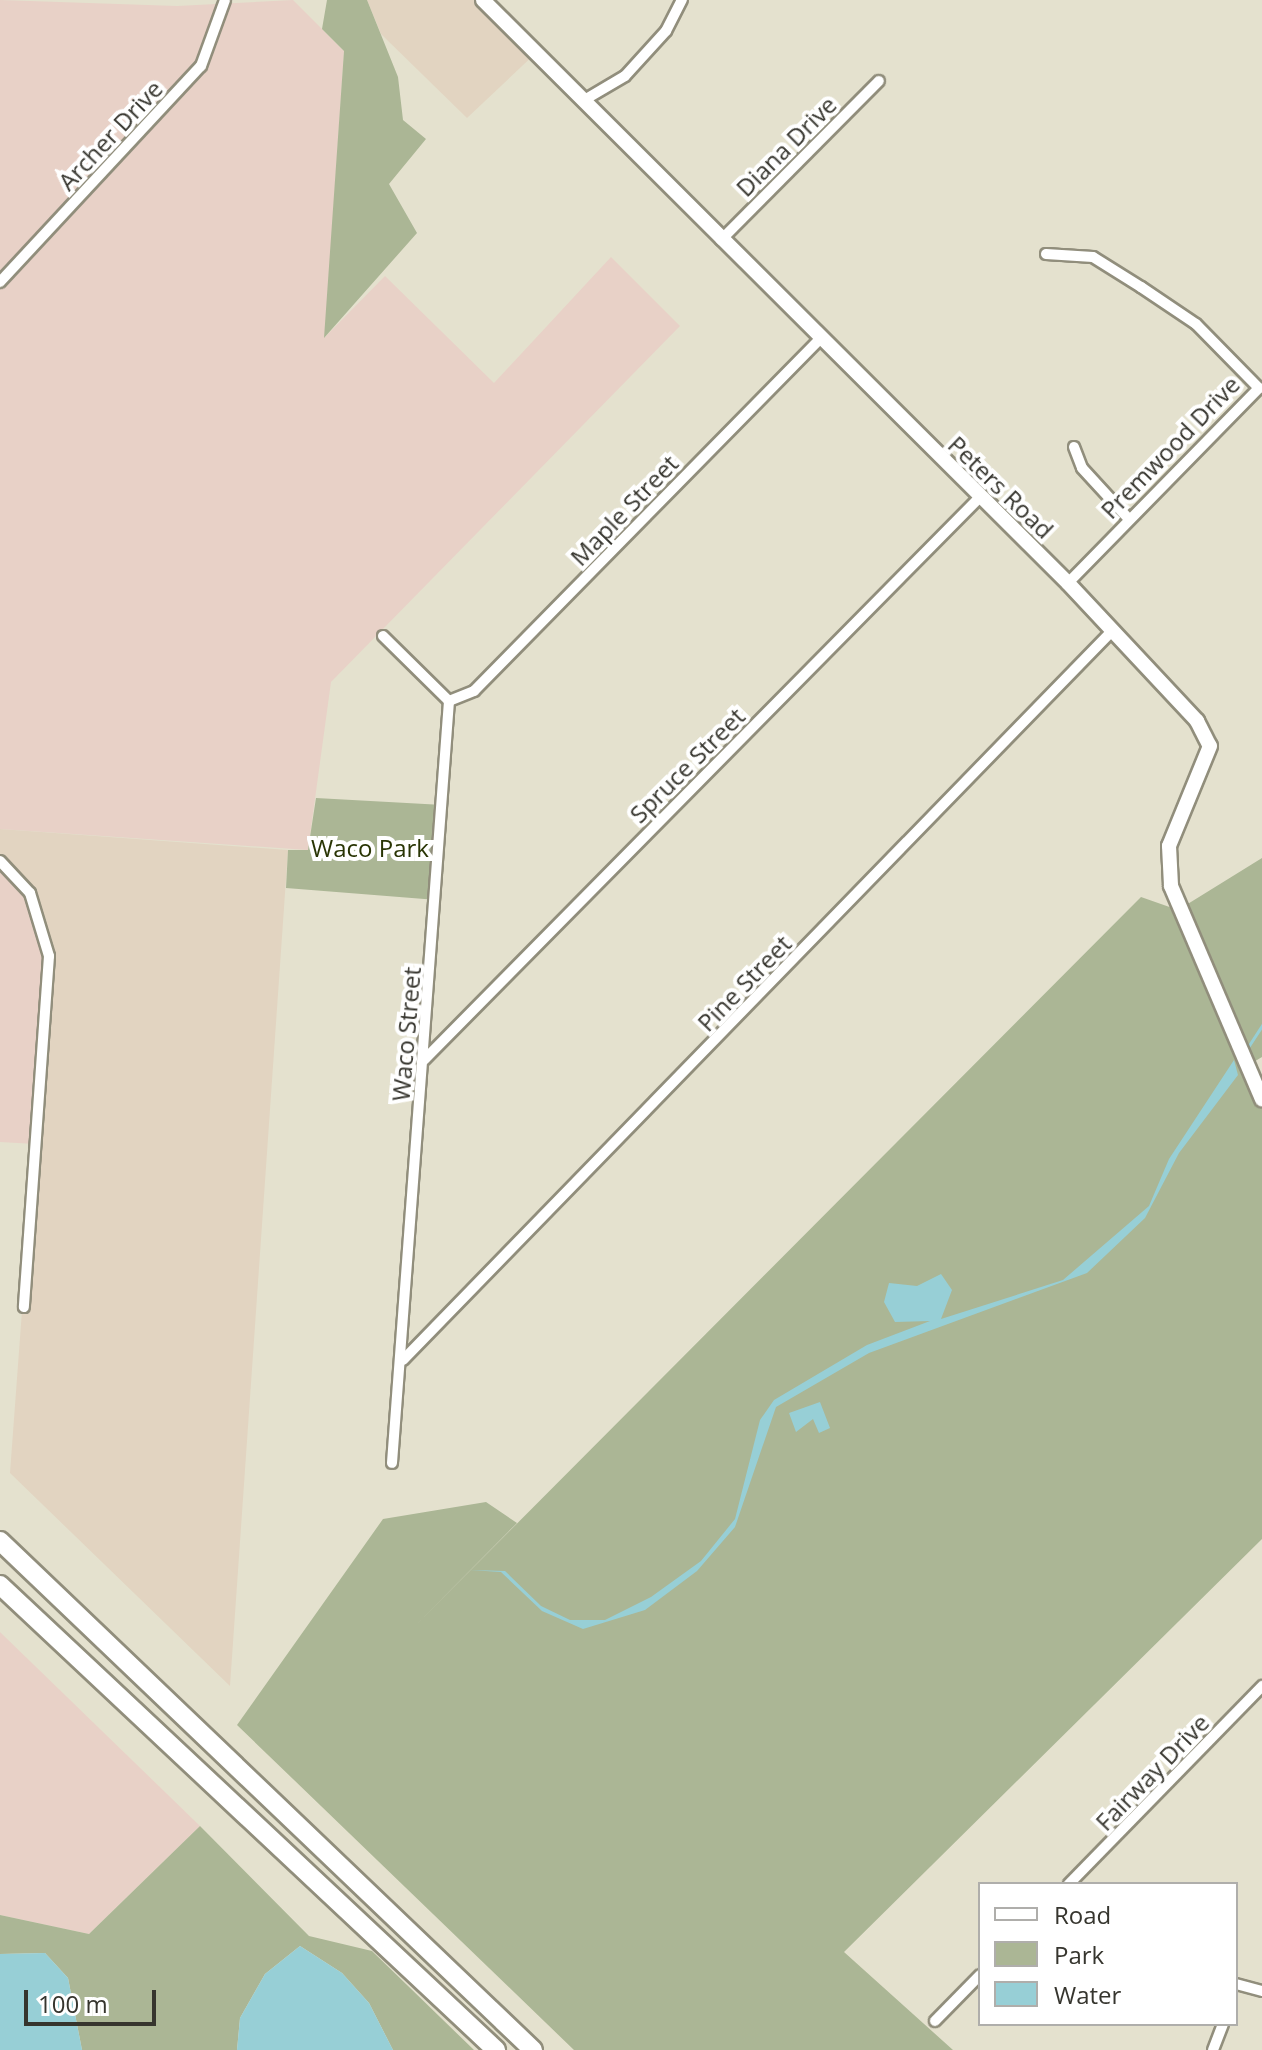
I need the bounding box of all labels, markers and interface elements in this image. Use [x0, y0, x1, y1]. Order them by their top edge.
street label: Archer Drive [52, 74, 168, 196]
street label: Diana Drive [730, 90, 842, 202]
street label: Premwood Drive [1095, 370, 1245, 524]
street label: Peters Road [943, 430, 1059, 544]
street label: Maple Street [564, 449, 684, 571]
street label: Spruce Street [624, 702, 750, 828]
park label: Waco Park [311, 834, 429, 862]
street label: Pine Street [691, 929, 797, 1037]
street label: Waco Street [386, 966, 426, 1102]
street label: Fairway Drive [1089, 1708, 1215, 1836]
legend [978, 1882, 1238, 2026]
text: Road [1054, 1898, 1111, 1931]
text: Park [1054, 1938, 1104, 1971]
scale bar [28, 1974, 160, 2024]
text: Water [1054, 1978, 1121, 2011]
text: 100 m [38, 1987, 108, 2020]

